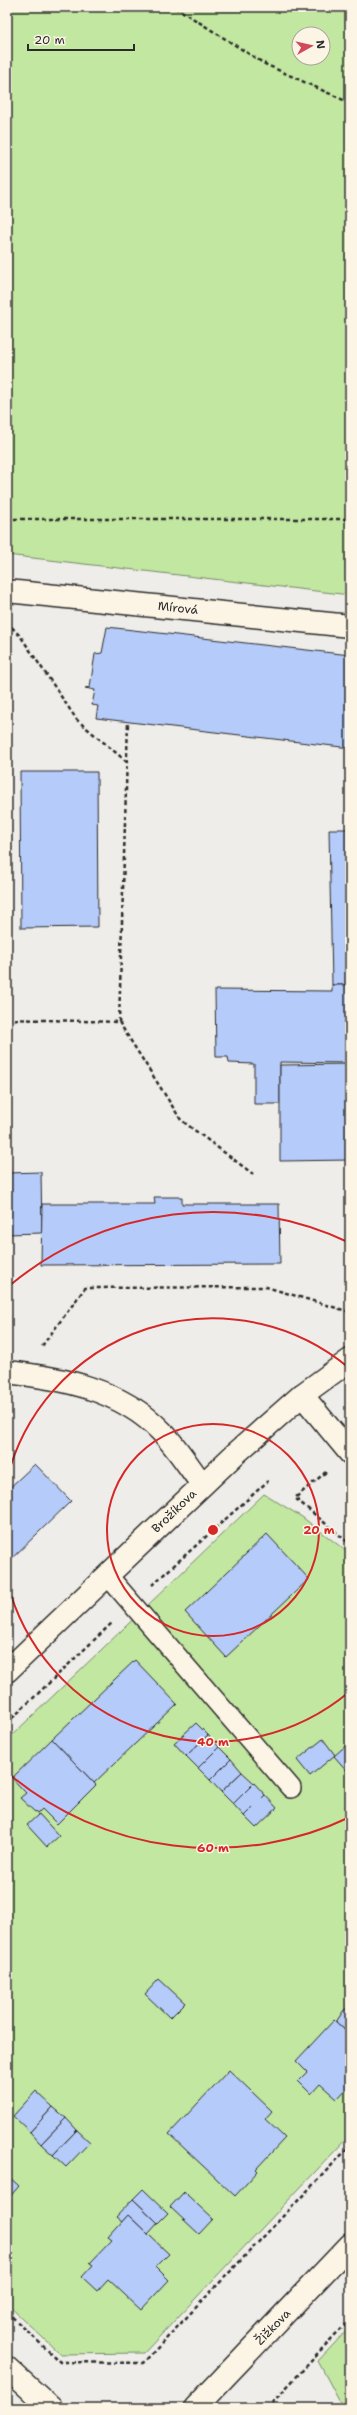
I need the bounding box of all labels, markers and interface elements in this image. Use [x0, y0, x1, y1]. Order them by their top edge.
scale bar [28, 26, 134, 52]
north arrow [291, 26, 331, 66]
text: 20 m [34, 32, 65, 48]
text: N [312, 39, 328, 50]
street label: Mírová [157, 598, 200, 618]
street label: Brožíkova [148, 1485, 200, 1536]
text: 20 m [303, 1522, 335, 1538]
centre of rings [206, 1523, 220, 1537]
text: 40 m [197, 1734, 229, 1750]
text: 60 m [197, 1840, 229, 1856]
street label: Žižkova [252, 2305, 295, 2348]

